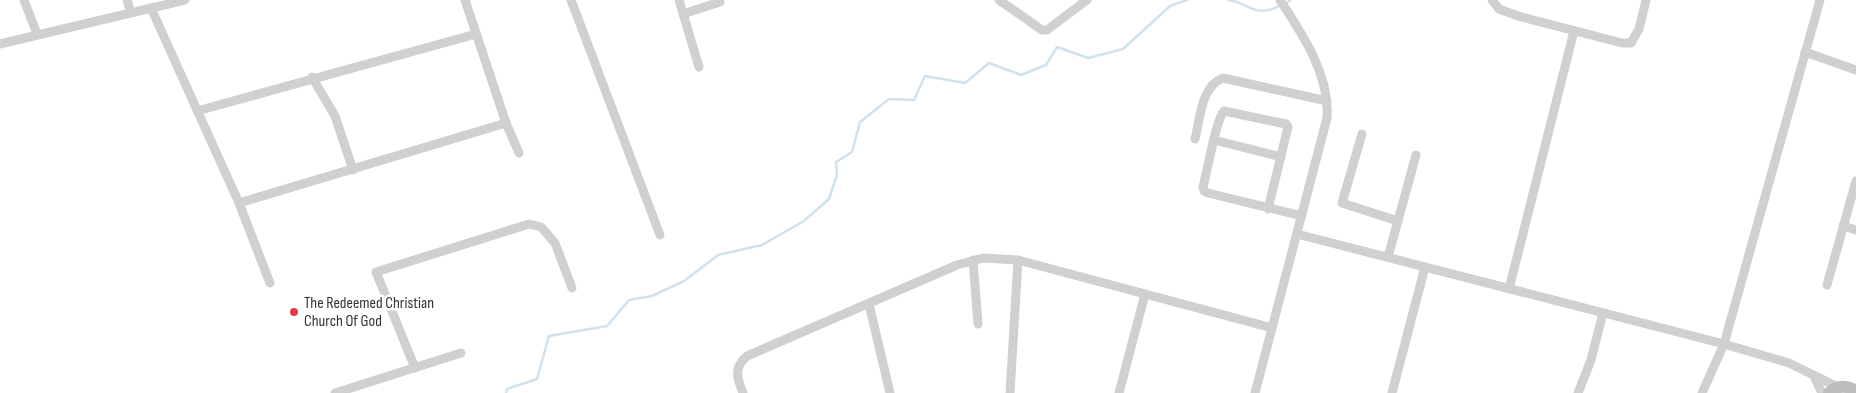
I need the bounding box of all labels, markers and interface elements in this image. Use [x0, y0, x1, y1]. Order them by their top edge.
place label: The Redeemed Christian Church Of God [304, 294, 434, 331]
marker: The Redeemed Christian Church Of God [288, 306, 300, 318]

